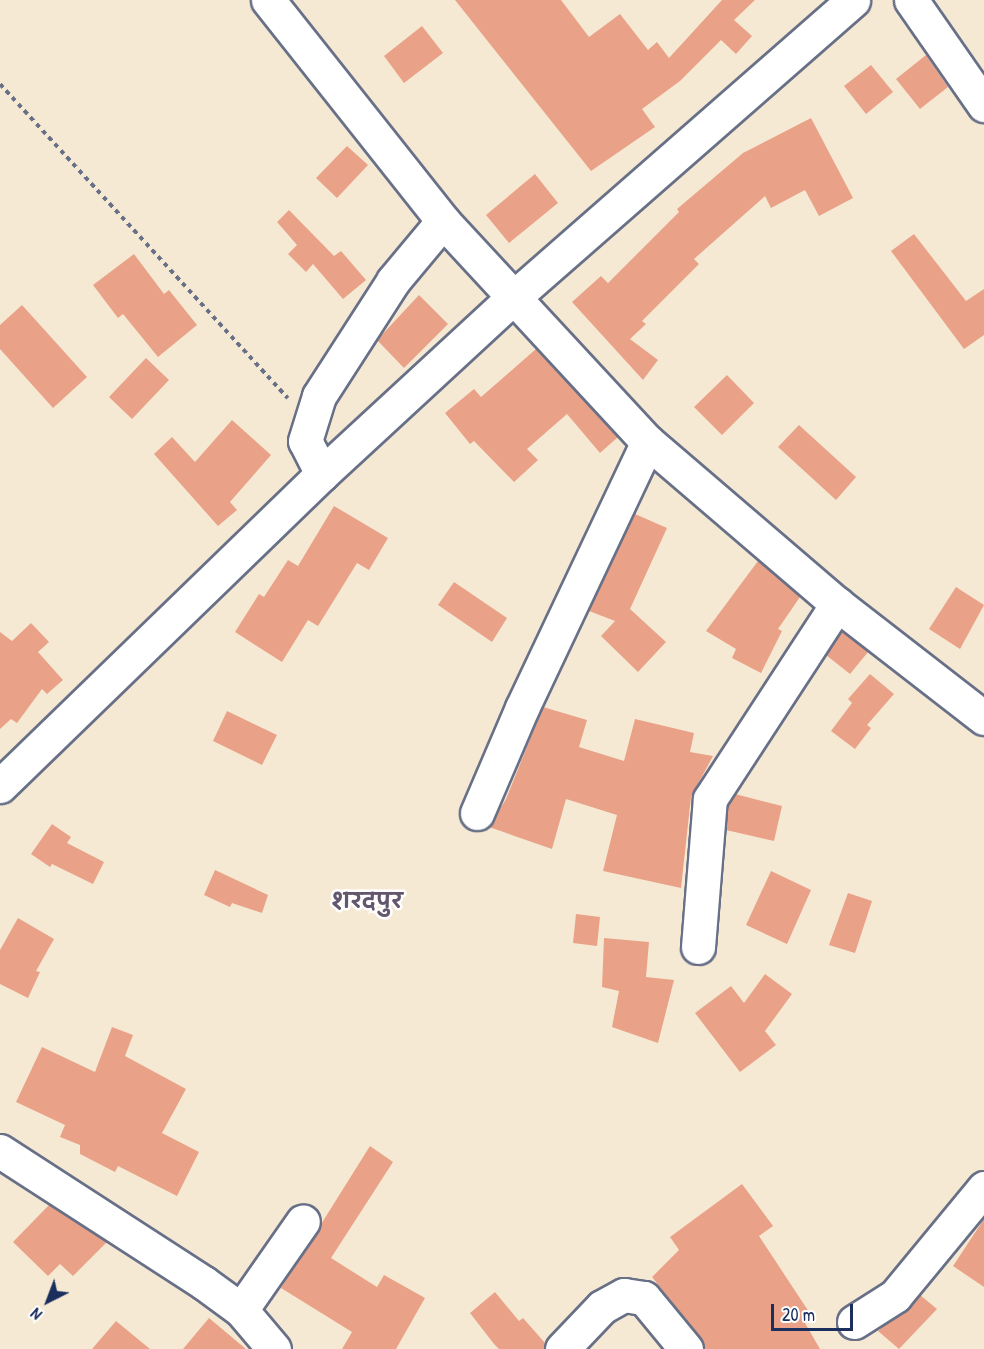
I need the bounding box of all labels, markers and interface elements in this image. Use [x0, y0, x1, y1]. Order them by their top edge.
district label: शरदपुर [331, 888, 403, 914]
north arrow [18, 1271, 78, 1331]
scale bar [774, 1292, 856, 1330]
text: 20 m [782, 1302, 815, 1327]
text: N [25, 1303, 46, 1325]

